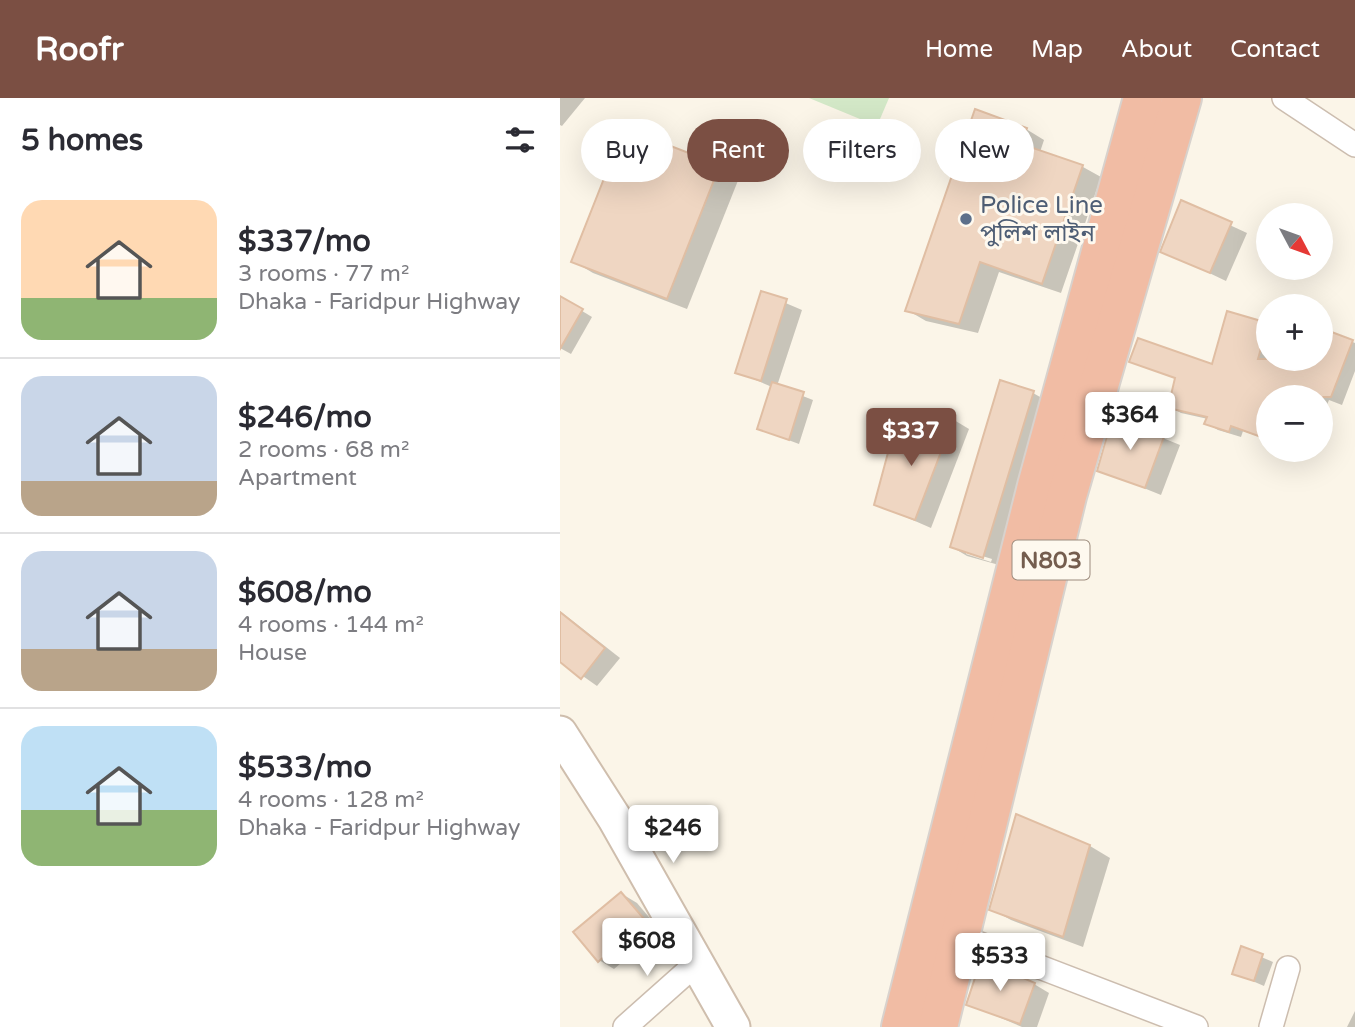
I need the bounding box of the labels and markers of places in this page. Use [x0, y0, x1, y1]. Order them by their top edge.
place label: Police Line পুলিশ লাইন [980, 191, 1103, 248]
marker: Police Line পুলিশ লাইন [958, 211, 974, 227]
pin: $364 [1089, 392, 1171, 452]
pin: $337 [870, 408, 952, 468]
pin: $246 [632, 806, 714, 865]
pin: $608 [606, 918, 688, 978]
pin: $533 [959, 934, 1041, 993]

